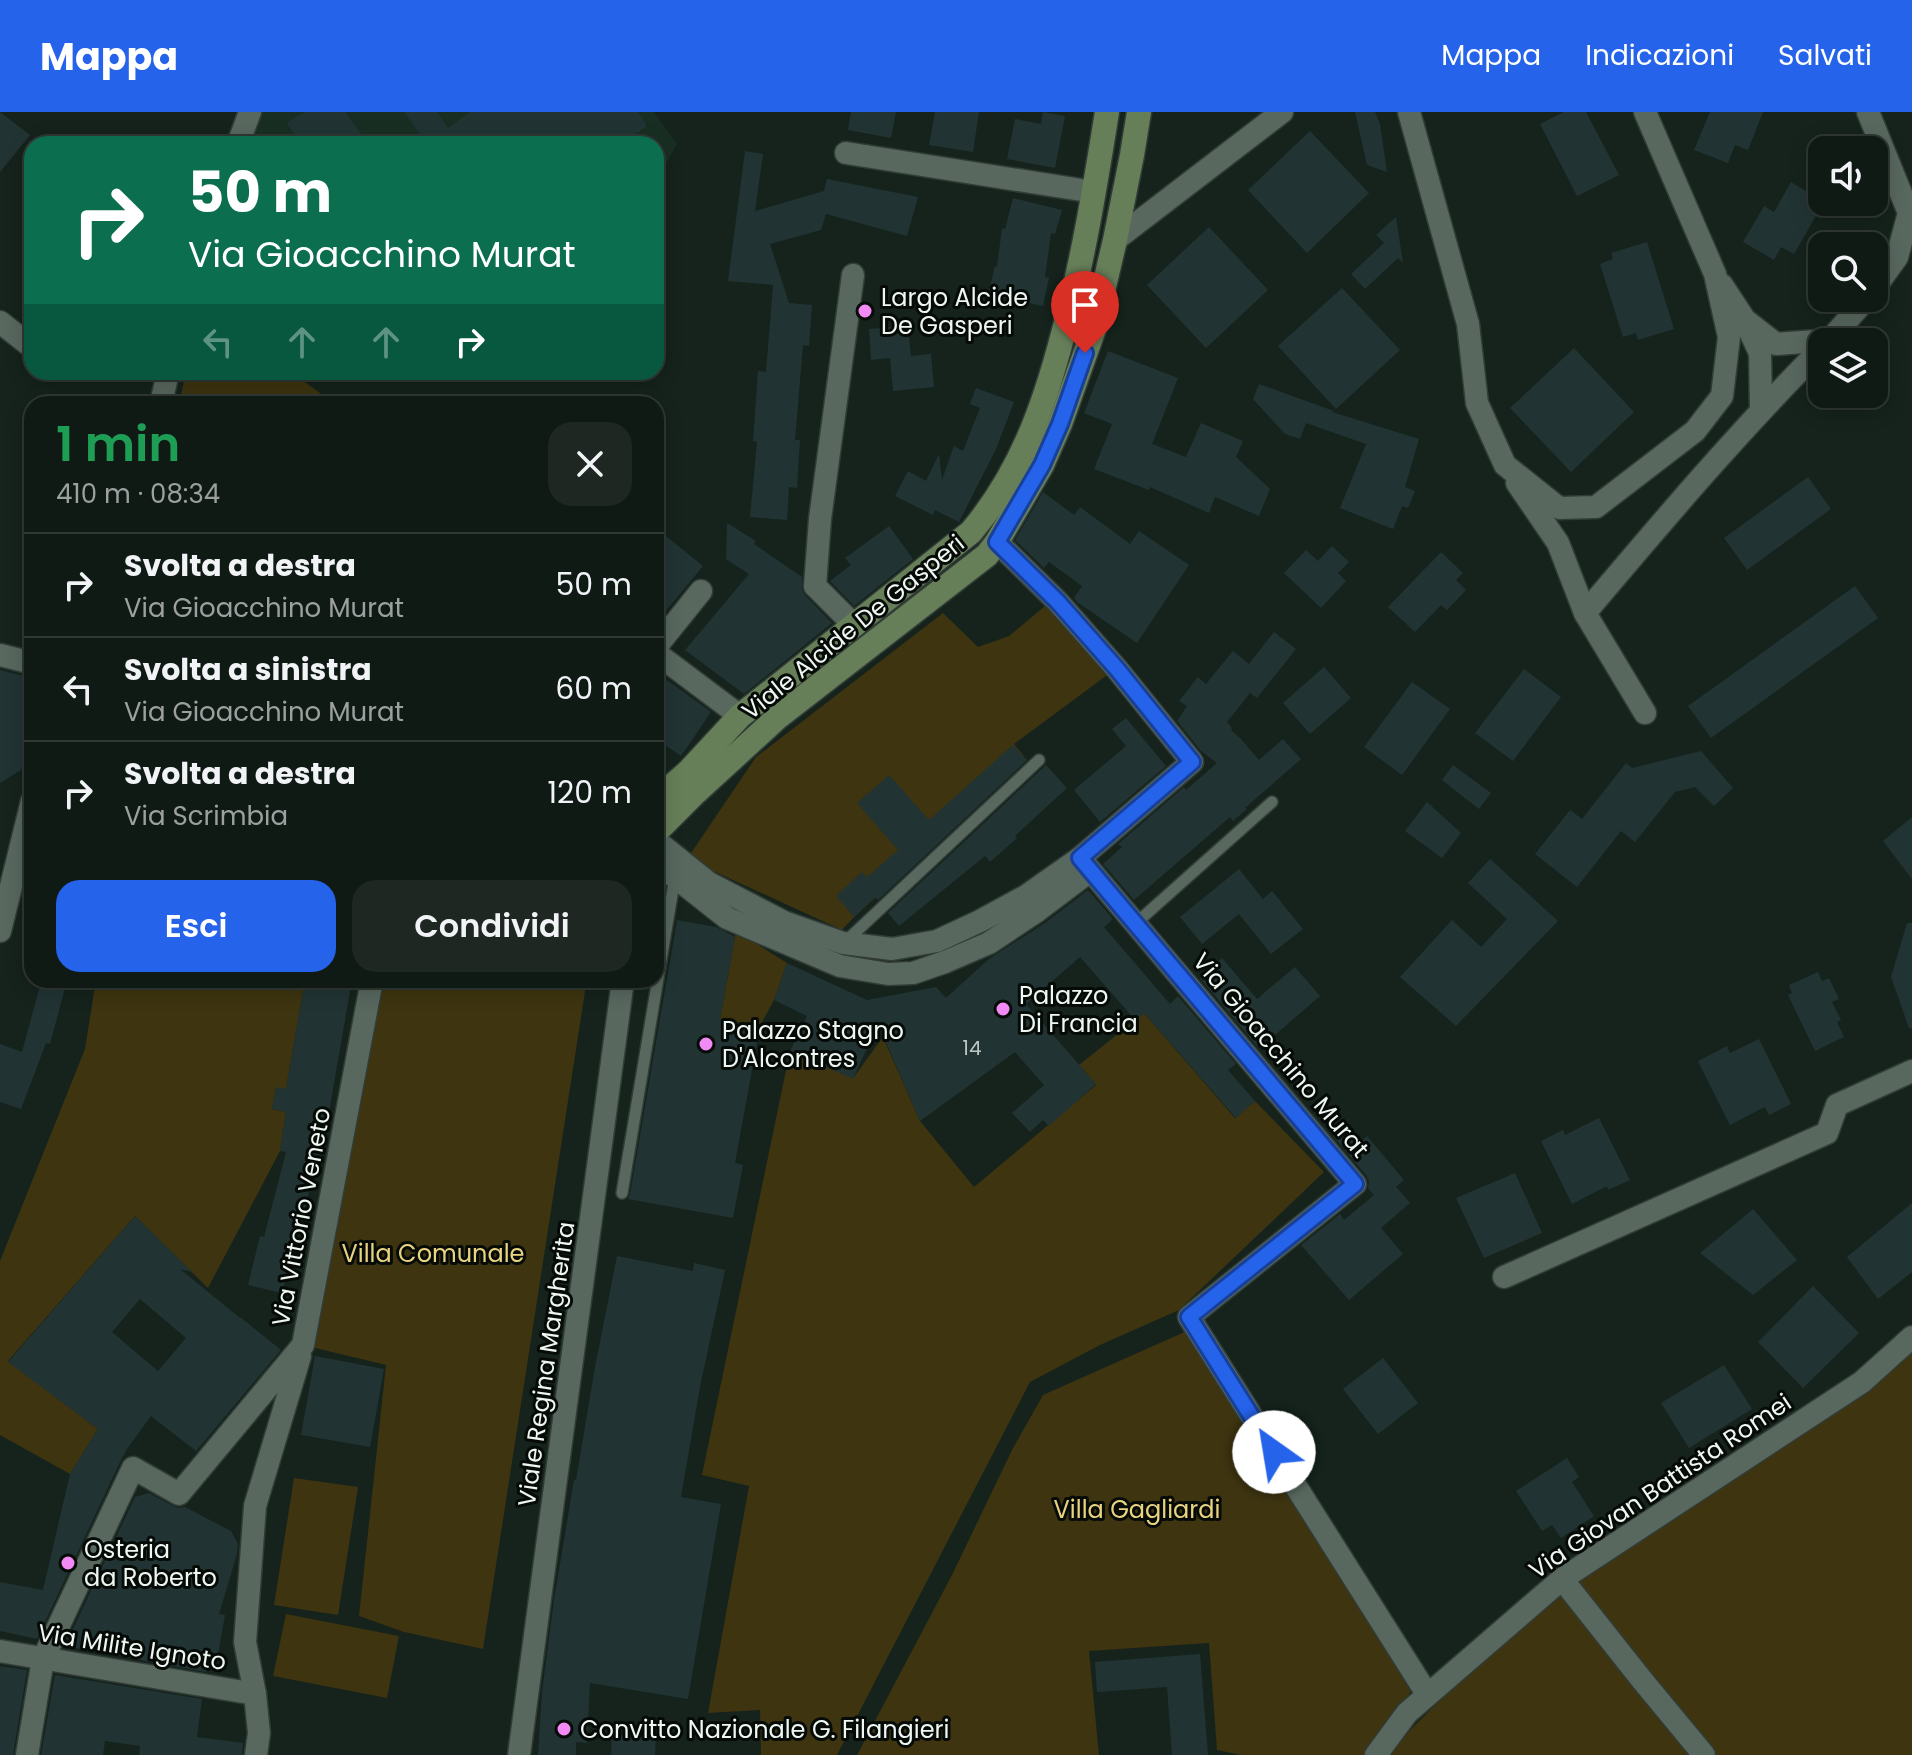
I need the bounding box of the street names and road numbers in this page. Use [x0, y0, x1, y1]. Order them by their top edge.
street label: Viale Alcide De Gasperi [735, 527, 971, 727]
street label: Via Gioacchino Murat [1185, 945, 1377, 1165]
street label: Via Vittorio Veneto [264, 1105, 338, 1329]
street label: Viale Regina Margherita [510, 1219, 582, 1509]
street label: Via Giovan Battista Romei [1522, 1386, 1798, 1586]
street label: Via Milite Ignoto [36, 1616, 228, 1678]

